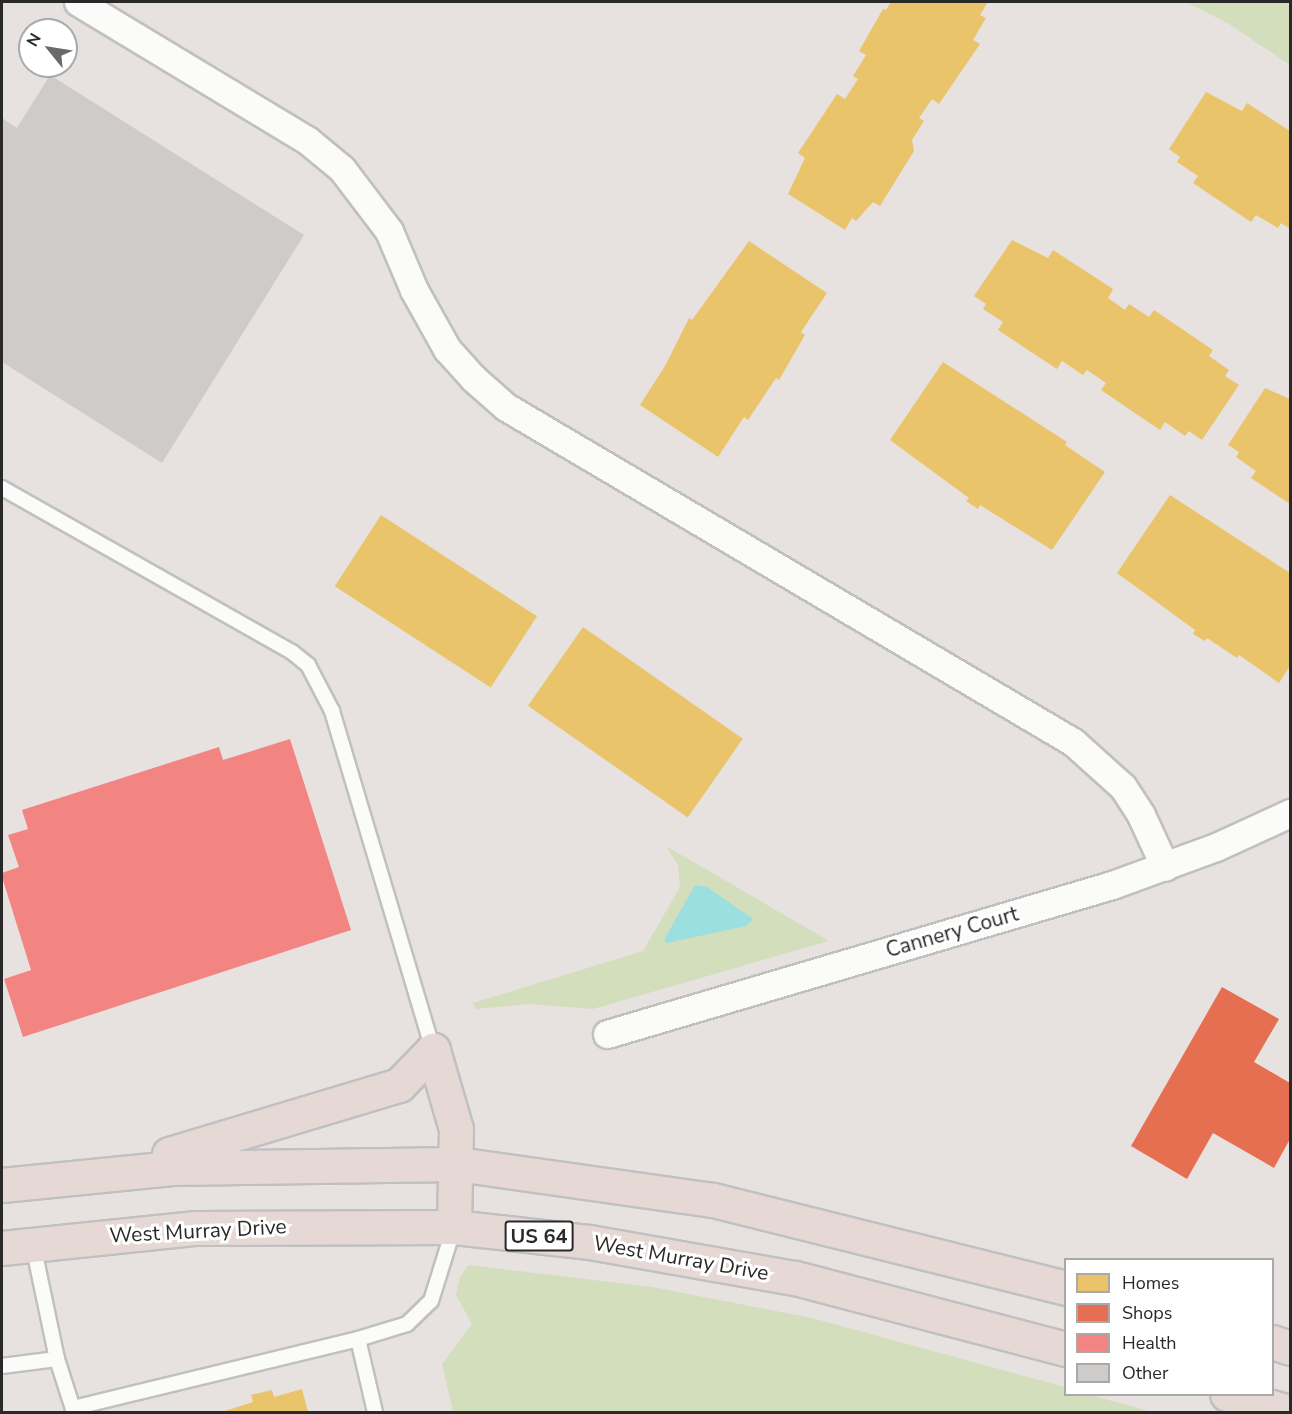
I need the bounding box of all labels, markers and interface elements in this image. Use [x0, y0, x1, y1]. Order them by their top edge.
north arrow [18, 18, 78, 78]
text: N [22, 29, 47, 51]
street label: Cannery Court [883, 901, 1021, 963]
street label: West Murray Drive [109, 1214, 287, 1248]
road number: US 64 [504, 1219, 574, 1253]
street label: West Murray Drive [591, 1230, 771, 1286]
legend [1064, 1258, 1274, 1396]
text: Homes [1122, 1271, 1179, 1295]
text: Shops [1122, 1301, 1172, 1325]
text: Health [1122, 1331, 1177, 1355]
text: Other [1122, 1361, 1168, 1385]

